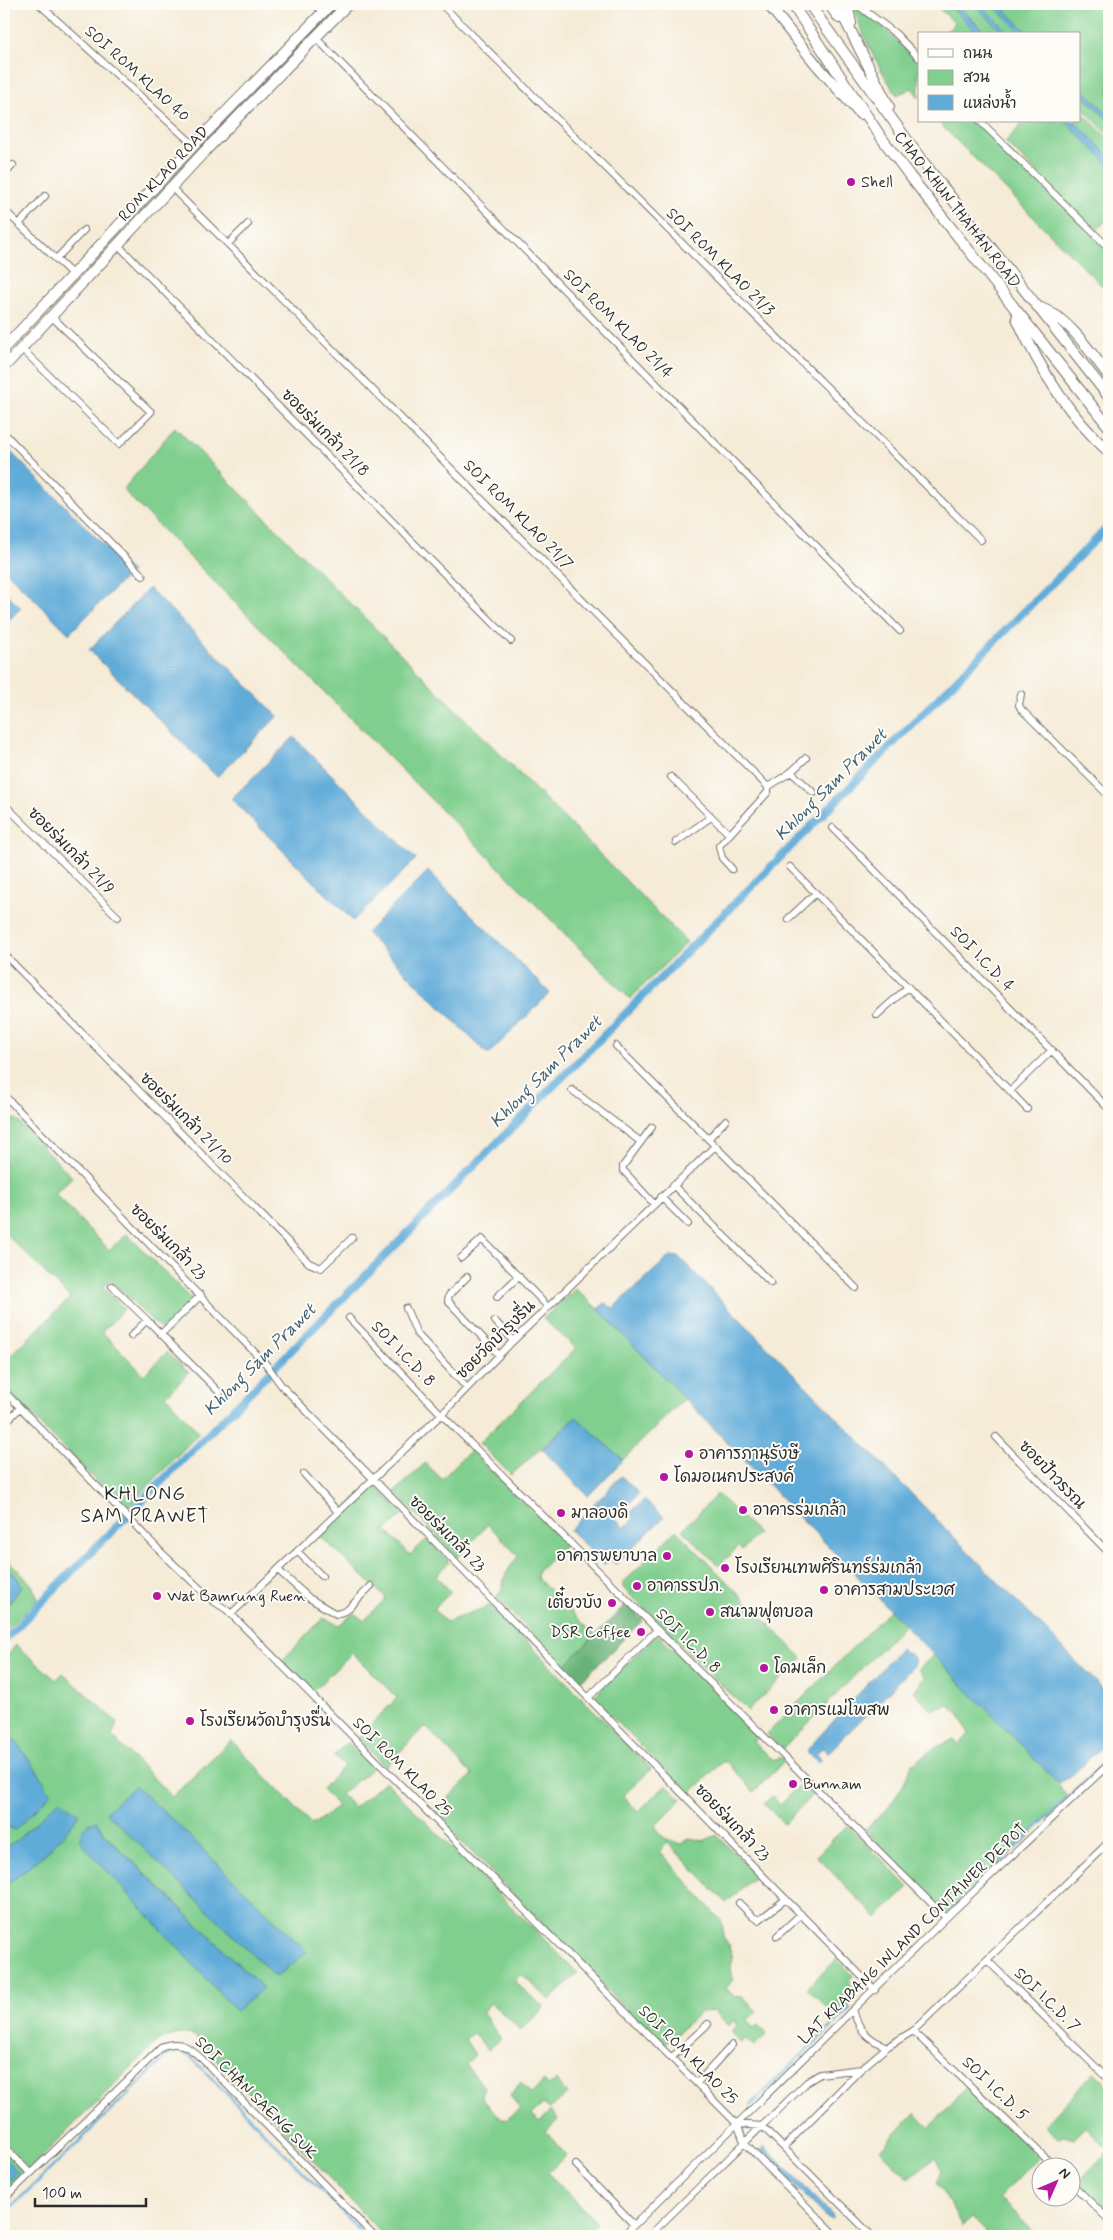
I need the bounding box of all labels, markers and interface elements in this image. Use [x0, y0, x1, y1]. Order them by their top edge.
street label: SOI ROM KLAO 40 [80, 21, 194, 127]
legend [918, 32, 1080, 122]
text: ถนน [963, 44, 992, 64]
text: สวน [963, 68, 990, 88]
text: แหล่งน้ำ [963, 89, 1017, 114]
street label: ROM KLAO ROAD [114, 122, 214, 226]
street label: CHAO KHUN THAHAN ROAD [889, 127, 1025, 293]
place label: Shell [861, 172, 893, 193]
marker: Shell [845, 176, 857, 188]
street label: SOI ROM KLAO 21/3 [661, 203, 779, 321]
street label: SOI ROM KLAO 21/4 [559, 265, 677, 383]
street label: ซอยร่มเกล้า 21/8 [277, 383, 375, 481]
street label: SOI ROM KLAO 21/7 [458, 455, 578, 575]
water label: Khlong Sam Prawet [770, 722, 895, 848]
street label: ซอยร่มเกล้า 21/9 [23, 802, 120, 899]
street label: SOI I.C.D. 4 [945, 921, 1019, 997]
water label: Khlong Sam Prawet [485, 1009, 610, 1135]
street label: ซอยร่มเกล้า 21/10 [135, 1067, 238, 1170]
street label: ซอยร่มเกล้า 23 [125, 1198, 212, 1285]
street label: ซอยวัดบำรุงรื่น [447, 1291, 541, 1385]
water label: Khlong Sam Prawet [199, 1297, 324, 1423]
street label: SOI I.C.D. 8 [366, 1317, 440, 1391]
street label: ซอยป้าวรรณ [1014, 1435, 1091, 1514]
place label: อาคารภานุรังษี [699, 1443, 800, 1466]
marker: อาคารภานุรังษี [683, 1448, 695, 1460]
place label: โดมอเนกประสงค์ [674, 1465, 794, 1488]
marker: โดมอเนกประสงค์ [658, 1471, 670, 1483]
district label: KHLONG SAM PRAWET [80, 1482, 210, 1529]
street label: ซอยร่มเกล้า 23 [404, 1490, 491, 1577]
place label: อาคารร่มเกล้า [753, 1498, 846, 1521]
place label: มาลองดิ [571, 1502, 628, 1524]
marker: อาคารร่มเกล้า [737, 1504, 749, 1516]
marker: มาลองดิ [555, 1507, 567, 1519]
place label: อาคารพยาบาล [556, 1546, 657, 1567]
marker: อาคารพยาบาล [661, 1550, 673, 1562]
place label: โรงเรียนเทพศิรินทร์ร่มเกล้า [735, 1556, 922, 1579]
marker: โรงเรียนเทพศิรินทร์ร่มเกล้า [719, 1562, 731, 1574]
place label: อาคารรปภ. [647, 1576, 723, 1597]
marker: อาคารรปภ. [631, 1580, 643, 1592]
place label: อาคารสามประเวศ [834, 1580, 956, 1601]
marker: อาคารสามประเวศ [818, 1584, 830, 1596]
place label: Wat Bamrung Ruen [167, 1586, 306, 1607]
place label: เตี๋ยวบัง [547, 1586, 602, 1614]
marker: Wat Bamrung Ruen [151, 1590, 163, 1602]
marker: เตี๋ยวบัง [606, 1597, 618, 1609]
place label: สนามฟุตบอล [720, 1601, 813, 1624]
street label: SOI I.C.D. 8 [651, 1604, 725, 1678]
marker: สนามฟุตบอล [704, 1606, 716, 1618]
place label: DSR Coffee [550, 1622, 631, 1643]
marker: DSR Coffee [635, 1626, 647, 1638]
place label: โดมเล็ก [774, 1656, 826, 1679]
marker: โดมเล็ก [758, 1662, 770, 1674]
place label: อาคารแม่โพสพ [784, 1698, 890, 1721]
marker: อาคารแม่โพสพ [768, 1704, 780, 1716]
place label: โรงเรียนวัดบำรุงรื่น [200, 1705, 331, 1733]
street label: SOI ROM KLAO 25 [348, 1713, 456, 1821]
marker: โรงเรียนวัดบำรุงรื่น [184, 1715, 196, 1727]
place label: Bunnam [803, 1774, 862, 1795]
street label: ซอยร่มเกล้า 23 [690, 1778, 776, 1866]
marker: Bunnam [787, 1778, 799, 1790]
street label: LAT KRABANG INLAND CONTAINER DEPOT [794, 1819, 1032, 2049]
street label: SOI I.C.D. 7 [1009, 1963, 1085, 2037]
street label: SOI ROM KLAO 25 [634, 2001, 742, 2109]
street label: SOI CHAN SAENG SUK [190, 2032, 322, 2164]
street label: SOI I.C.D. 5 [957, 2052, 1033, 2126]
north arrow [1030, 2158, 1080, 2208]
text: N [1055, 2164, 1074, 2183]
scale bar [35, 2175, 146, 2207]
text: 100 m [42, 2184, 82, 2204]

